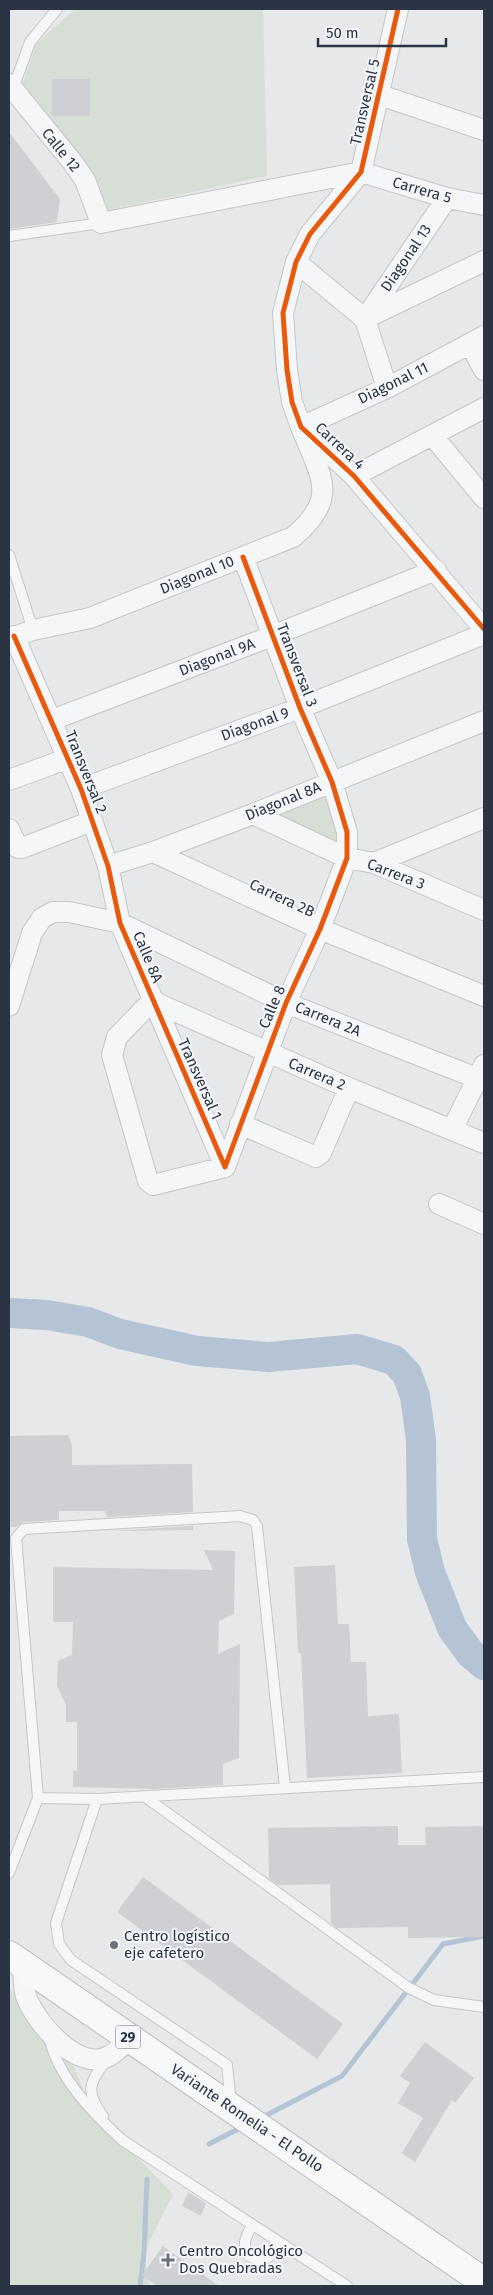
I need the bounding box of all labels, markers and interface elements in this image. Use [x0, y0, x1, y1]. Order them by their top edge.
scale bar [318, 15, 446, 47]
text: 50 m [326, 24, 359, 42]
street label: Transversal 5 [346, 57, 384, 147]
street label: Calle 12 [38, 125, 84, 175]
street label: Carrera 5 [390, 173, 454, 207]
street label: Diagonal 13 [377, 221, 435, 295]
street label: Diagonal 11 [355, 358, 431, 408]
street label: Carrera 4 [312, 419, 368, 473]
street label: Diagonal 10 [157, 552, 237, 598]
street label: Transversal 3 [273, 621, 321, 709]
street label: Diagonal 9A [177, 634, 258, 680]
street label: Diagonal 9 [218, 703, 292, 745]
street label: Transversal 2 [61, 728, 111, 816]
street label: Diagonal 8A [242, 777, 324, 824]
street label: Carrera 3 [364, 855, 428, 893]
street label: Carrera 2B [247, 875, 317, 921]
street label: Calle 8A [129, 929, 167, 986]
street label: Calle 8 [255, 983, 289, 1031]
street label: Carrera 2A [293, 998, 364, 1040]
street label: Transversal 1 [174, 1036, 226, 1122]
street label: Carrera 2 [286, 1054, 348, 1094]
place label: Centro logístico eje cafetero [124, 1927, 230, 1962]
marker: Centro logístico eje cafetero [108, 1939, 120, 1951]
road number: 29 [116, 2025, 140, 2048]
street label: Variante Romelia - El Pollo [167, 2060, 327, 2176]
place label: Centro Oncológico Dos Quebradas [179, 2242, 303, 2277]
marker: Centro Oncológico Dos Quebradas [161, 2253, 175, 2267]

